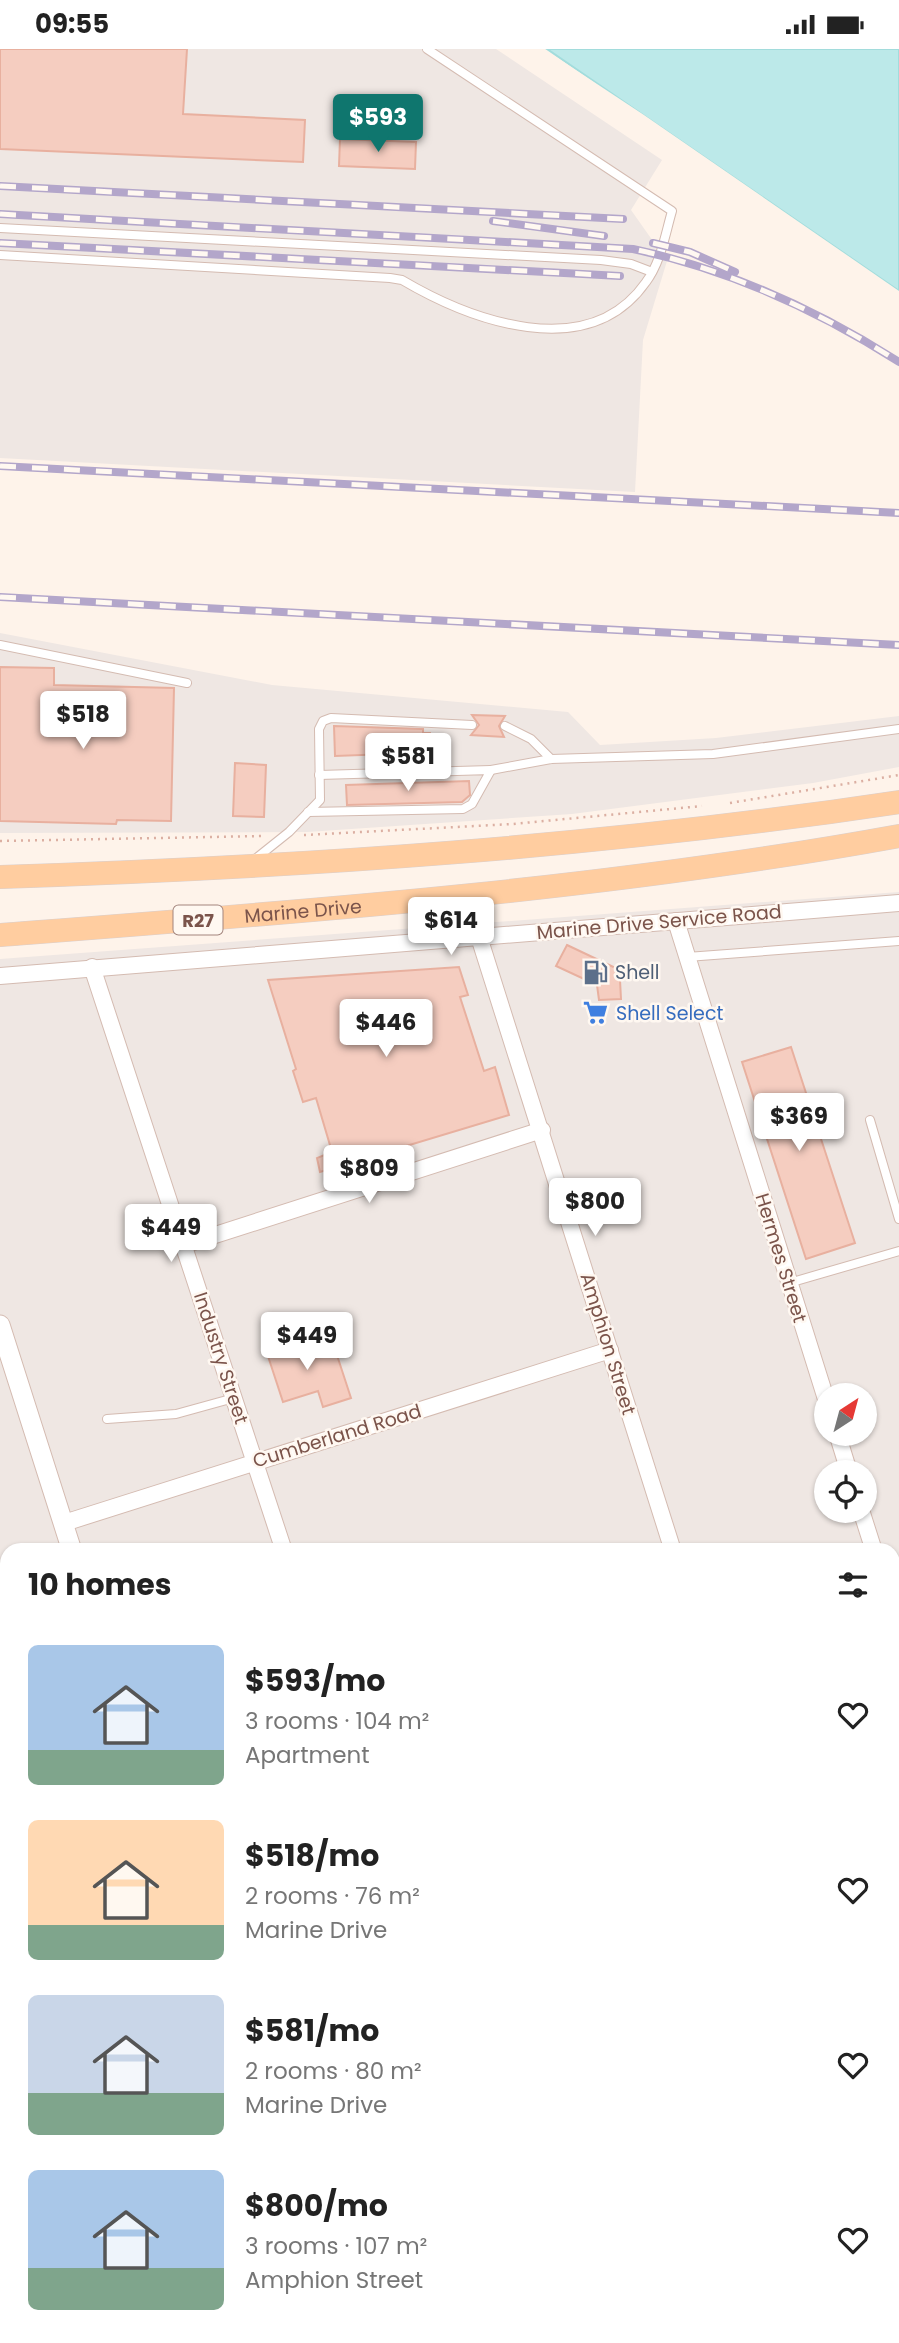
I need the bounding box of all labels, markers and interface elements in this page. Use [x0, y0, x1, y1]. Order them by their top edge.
text: 09:55 [35, 6, 109, 42]
pin: $593 [337, 95, 419, 154]
text: $593 [349, 101, 407, 133]
pin: $518 [42, 691, 124, 751]
text: $518 [56, 698, 110, 730]
pin: $581 [367, 733, 449, 793]
text: $581 [381, 740, 435, 772]
street label: Marine Drive [243, 892, 363, 929]
pin: $614 [410, 897, 492, 957]
street label: Marine Drive Service Road [535, 898, 783, 946]
text: $614 [424, 904, 478, 936]
road number: R27 [174, 905, 222, 935]
fuel station icon: Shell [581, 958, 609, 986]
place label: Shell [615, 959, 659, 986]
pin: $446 [345, 999, 427, 1059]
supermarket icon: Shell Select [582, 999, 610, 1027]
place label: Shell Select [616, 1000, 723, 1027]
text: $446 [356, 1006, 416, 1038]
pin: $369 [758, 1093, 840, 1153]
text: $369 [770, 1100, 828, 1132]
pin: $809 [328, 1145, 410, 1205]
text: $809 [339, 1152, 399, 1184]
pin: $800 [554, 1179, 636, 1238]
text: $800 [565, 1185, 625, 1217]
street label: Hermes Street [749, 1190, 814, 1326]
pin: $449 [130, 1205, 212, 1264]
text: $449 [141, 1211, 201, 1243]
street label: Amphion Street [574, 1270, 642, 1418]
street label: Industry Street [187, 1289, 255, 1427]
pin: $449 [266, 1313, 348, 1372]
text: $449 [277, 1319, 337, 1351]
north arrow [814, 1383, 877, 1445]
map controls [814, 1383, 877, 1523]
street label: Cumberland Road [249, 1397, 425, 1475]
button: locate [814, 1460, 877, 1523]
text: 10 homes [28, 1563, 172, 1606]
icon: filters [834, 1566, 872, 1604]
text: $593/mo [245, 1659, 385, 1702]
icon: home [84, 1673, 168, 1757]
icon: heart [834, 1696, 872, 1734]
text: 3 rooms · 104 m² [245, 1705, 429, 1737]
text: Apartment [245, 1739, 370, 1771]
text: $518/mo [245, 1834, 379, 1877]
icon: home [84, 1848, 168, 1932]
icon: heart [834, 1871, 872, 1909]
text: 2 rooms · 76 m² [245, 1880, 420, 1912]
text: Marine Drive [245, 1914, 387, 1946]
text: $581/mo [245, 2009, 379, 2052]
icon: home [84, 2023, 168, 2107]
icon: heart [834, 2046, 872, 2084]
text: 2 rooms · 80 m² [245, 2055, 422, 2087]
text: Marine Drive [245, 2089, 387, 2121]
text: $800/mo [245, 2184, 388, 2227]
icon: home [84, 2198, 168, 2282]
icon: heart [834, 2221, 872, 2259]
text: 3 rooms · 107 m² [245, 2230, 427, 2262]
text: Amphion Street [245, 2264, 423, 2296]

